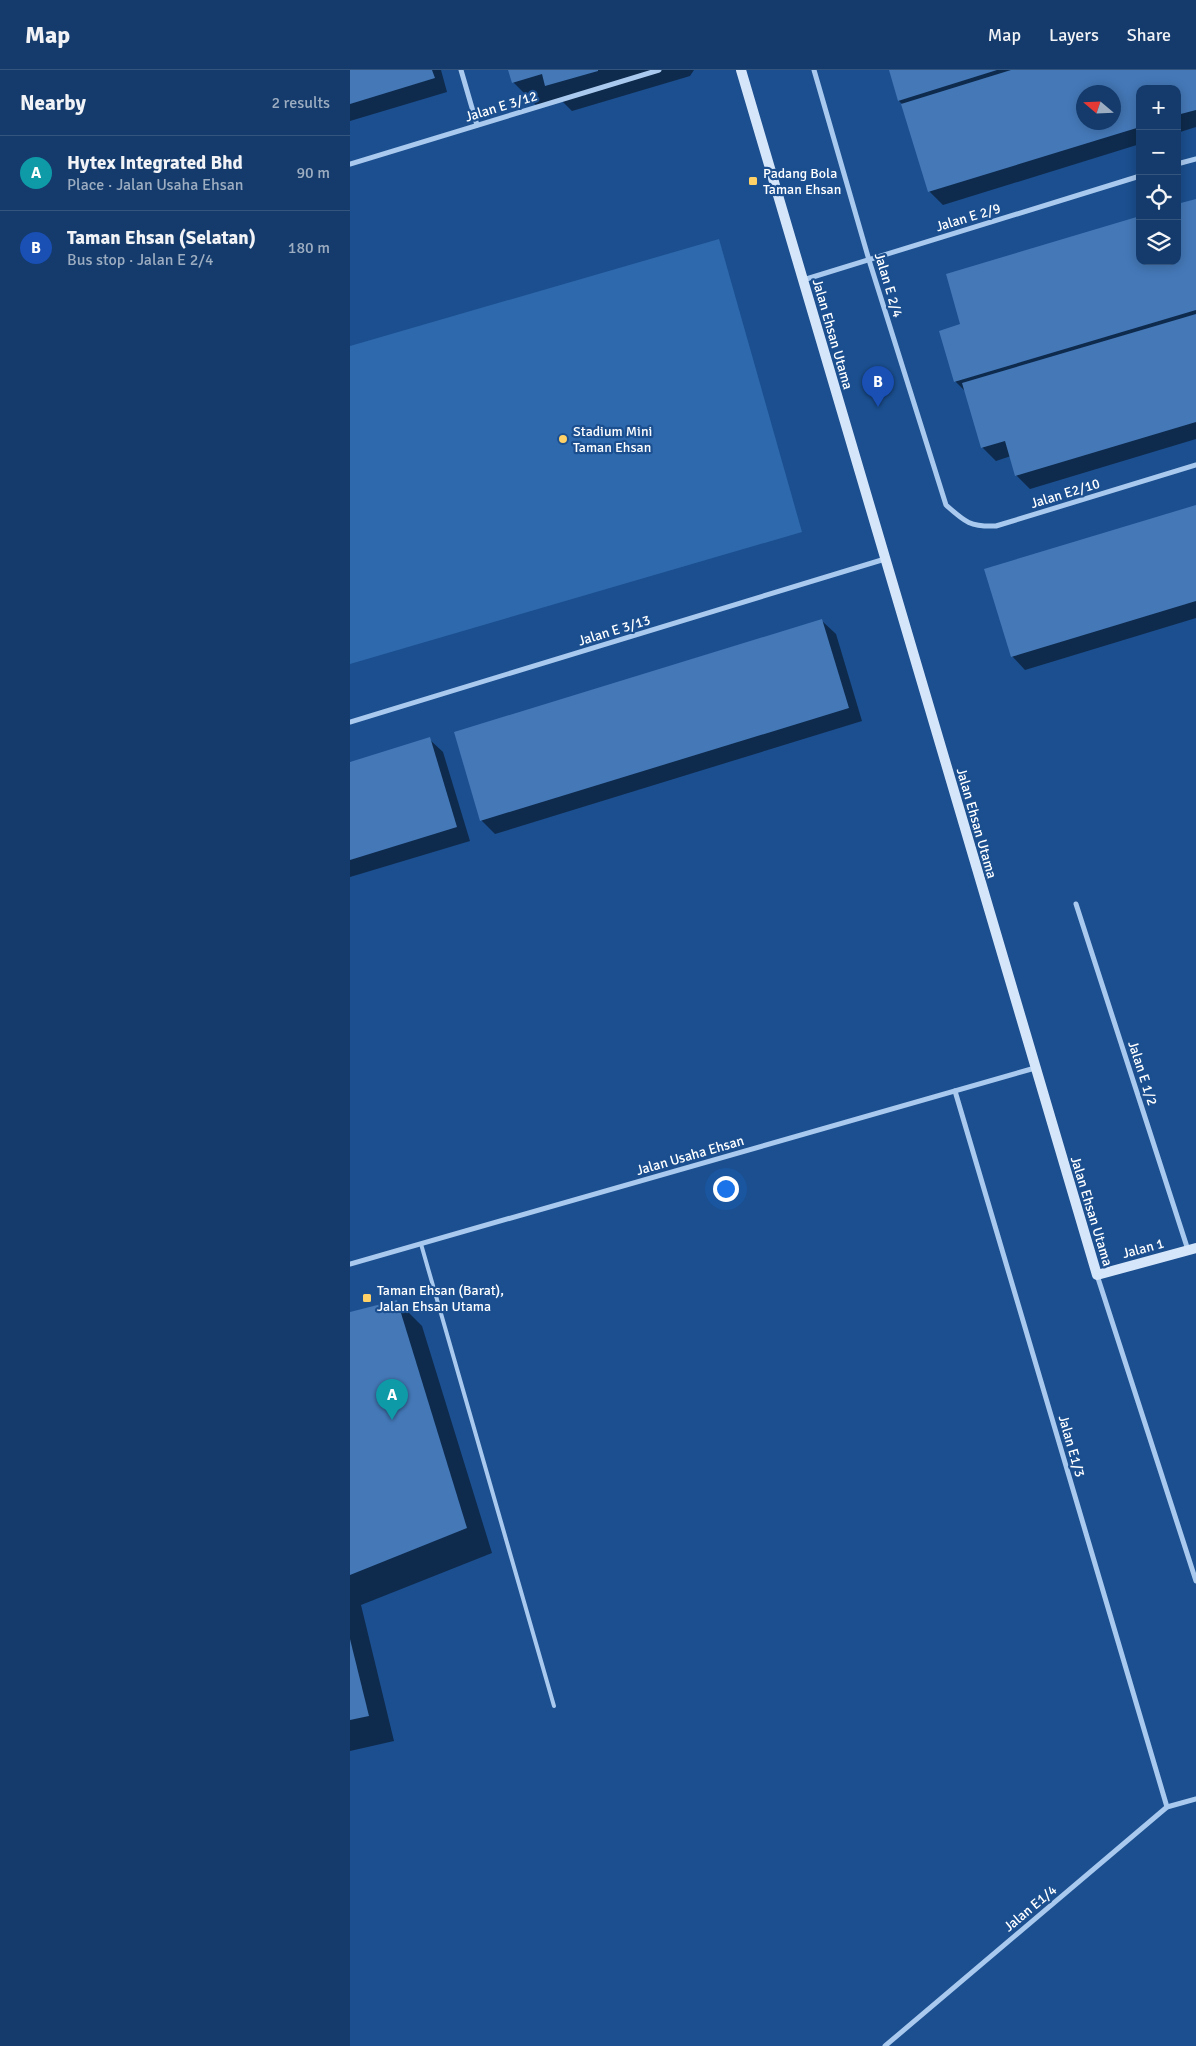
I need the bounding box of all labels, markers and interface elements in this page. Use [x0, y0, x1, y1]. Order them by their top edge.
text: Map [25, 20, 70, 50]
text: Map [988, 24, 1021, 46]
text: Layers [1049, 24, 1099, 46]
text: Share [1127, 24, 1171, 46]
north arrow [1076, 85, 1121, 130]
map controls [1136, 85, 1181, 265]
button: + [1136, 85, 1181, 130]
street label: Jalan E 3/12 [463, 87, 539, 126]
text: Nearby [20, 90, 86, 116]
text: 2 results [271, 93, 330, 113]
button: − [1136, 130, 1181, 175]
text: Hytex Integrated Bhd [67, 151, 243, 175]
text: A [31, 163, 41, 183]
text: 90 m [296, 163, 330, 183]
place label: Padang Bola Taman Ehsan [763, 165, 841, 198]
text: Place · Jalan Usaha Ehsan [67, 175, 244, 195]
marker: Padang Bola Taman Ehsan [747, 175, 759, 187]
button: locate [1136, 175, 1181, 220]
street label: Jalan E 2/9 [934, 200, 1003, 235]
button: layers [1136, 220, 1181, 265]
text: Taman Ehsan (Selatan) [67, 226, 256, 250]
text: B [31, 238, 41, 258]
text: 180 m [288, 238, 330, 258]
text: Bus stop · Jalan E 2/4 [67, 250, 214, 270]
street label: Jalan E 2/4 [871, 251, 907, 320]
street label: Jalan Ehsan Utama [809, 277, 856, 391]
pin: B [862, 366, 894, 407]
place label: Stadium Mini Taman Ehsan [573, 423, 652, 456]
marker: Stadium Mini Taman Ehsan [557, 433, 569, 445]
street label: Jalan E2/10 [1028, 475, 1102, 512]
street label: Jalan E 3/13 [576, 611, 652, 650]
street label: Jalan Ehsan Utama [953, 766, 1000, 880]
street label: Jalan E 1/2 [1124, 1039, 1161, 1108]
street label: Jalan Usaha Ehsan [634, 1132, 746, 1179]
street label: Jalan Ehsan Utama [1067, 1154, 1116, 1268]
your location [713, 1176, 739, 1202]
street label: Jalan 1 [1120, 1235, 1166, 1262]
place label: Taman Ehsan (Barat), Jalan Ehsan Utama [377, 1282, 504, 1315]
marker: Taman Ehsan (Barat), Jalan Ehsan Utama [361, 1292, 373, 1304]
pin: A [376, 1379, 408, 1420]
street label: Jalan E1/3 [1055, 1413, 1088, 1479]
street label: Jalan E1/4 [1000, 1881, 1061, 1935]

